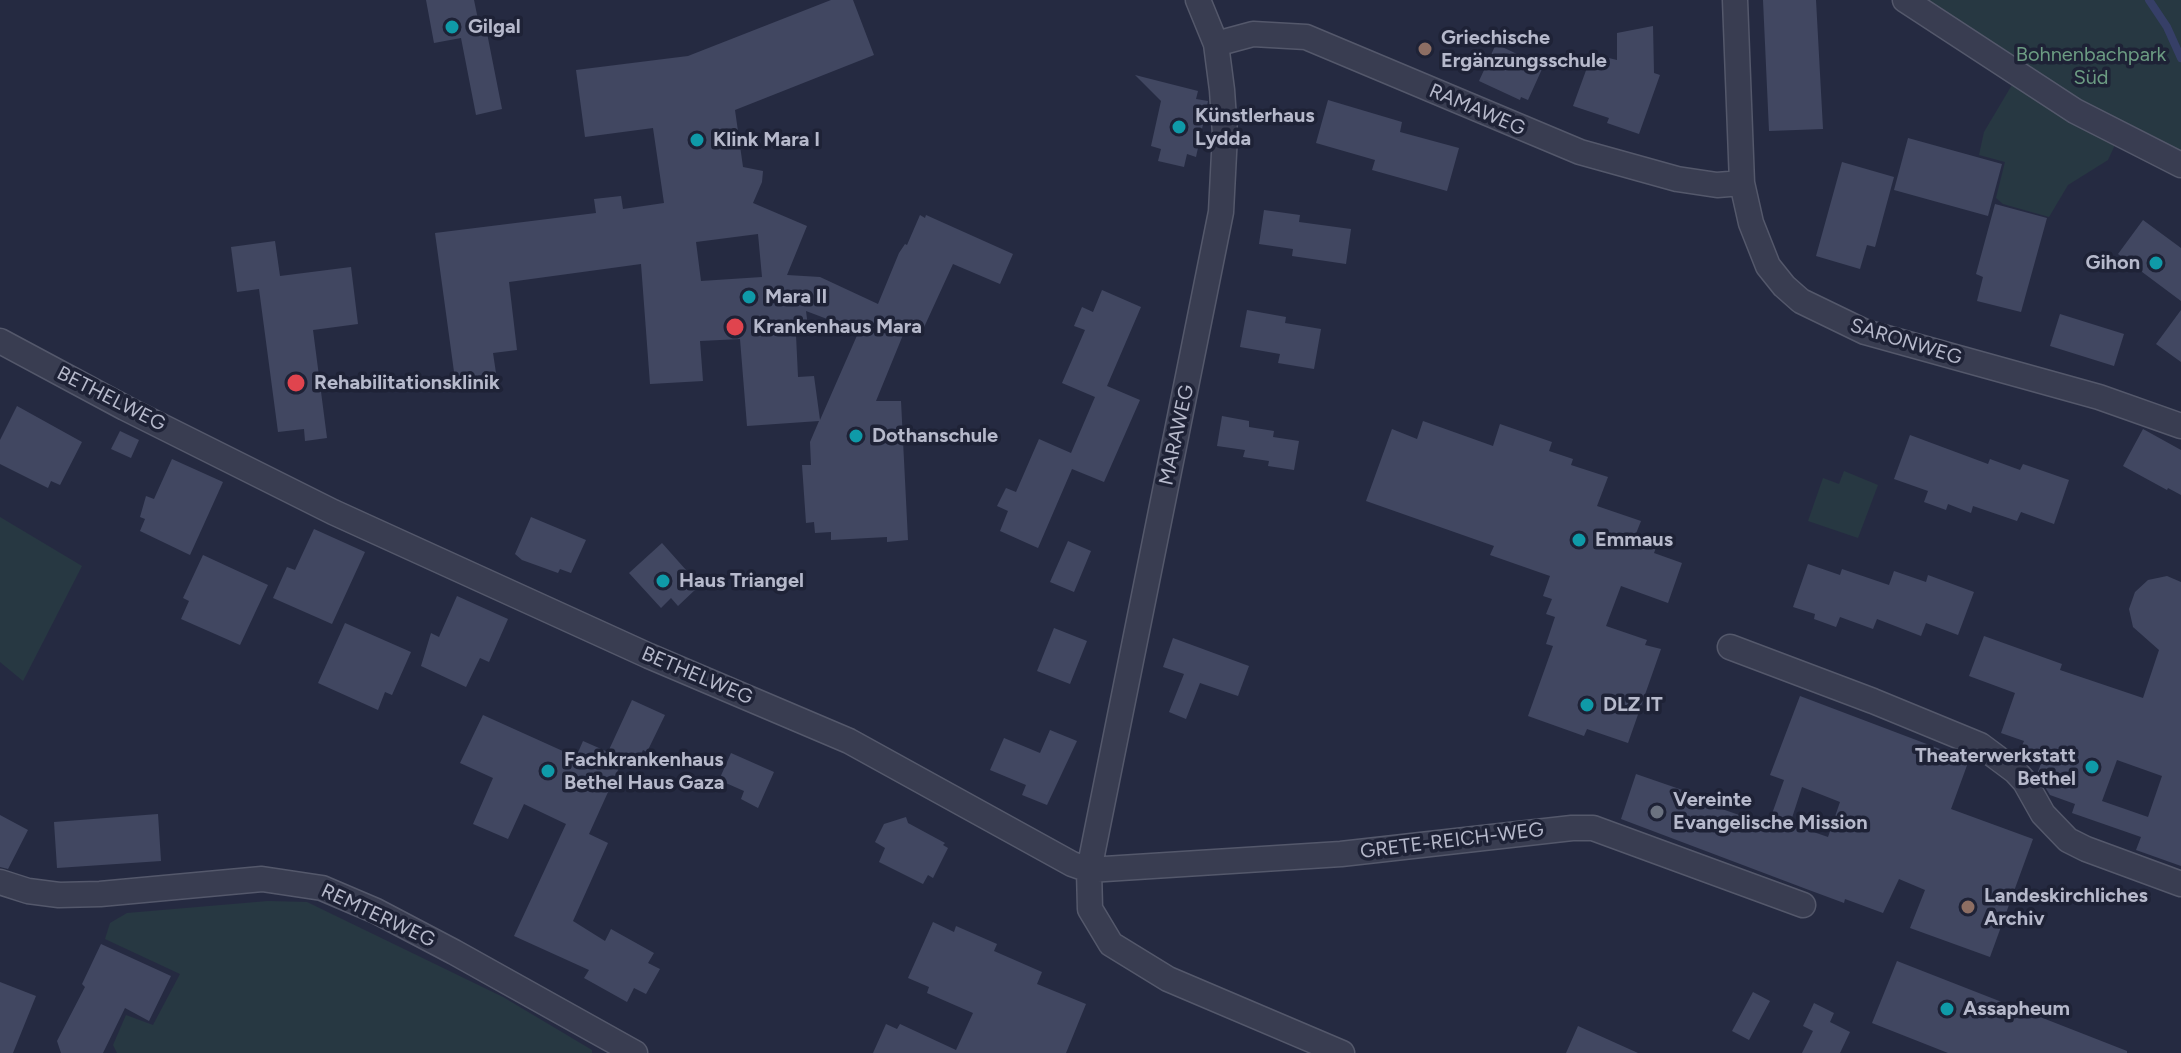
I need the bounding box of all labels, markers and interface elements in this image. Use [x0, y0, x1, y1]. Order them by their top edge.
place label: Gilgal [468, 15, 521, 39]
marker: Gilgal [443, 18, 461, 36]
place label: Griechische Ergänzungsschule [1441, 26, 1607, 73]
marker: Griechische Ergänzungsschule [1416, 40, 1434, 58]
park label: Bohnenbachpark Süd [2016, 43, 2166, 90]
street label: RAMAWEG [1425, 79, 1529, 141]
place label: Künstlerhaus Lydda [1195, 104, 1315, 151]
marker: Künstlerhaus Lydda [1170, 118, 1188, 136]
place label: Klink Mara I [713, 128, 820, 152]
marker: Klink Mara I [688, 131, 706, 149]
place label: Gihon [2086, 251, 2140, 275]
marker: Gihon [2147, 254, 2165, 272]
place label: Mara II [765, 285, 827, 309]
marker: Mara II [740, 288, 758, 306]
street label: SARONWEG [1847, 314, 1965, 370]
place label: Krankenhaus Mara [753, 315, 922, 339]
marker: Krankenhaus Mara [724, 316, 746, 338]
street label: BETHELWEG [53, 361, 169, 437]
place label: Rehabilitationsklinik [314, 371, 500, 395]
marker: Rehabilitationsklinik [285, 372, 307, 394]
street label: MARAWEG [1155, 383, 1199, 487]
place label: Dothanschule [872, 424, 998, 448]
marker: Dothanschule [847, 427, 865, 445]
place label: Emmaus [1595, 528, 1673, 552]
marker: Emmaus [1570, 531, 1588, 549]
place label: Haus Triangel [679, 569, 804, 593]
marker: Haus Triangel [654, 572, 672, 590]
street label: BETHELWEG [638, 642, 756, 710]
place label: DLZ IT [1603, 693, 1663, 717]
marker: DLZ IT [1578, 696, 1596, 714]
place label: Theaterwerkstatt Bethel [1915, 744, 2076, 791]
place label: Fachkrankenhaus Bethel Haus Gaza [564, 748, 724, 795]
marker: Theaterwerkstatt Bethel [2083, 758, 2101, 776]
marker: Fachkrankenhaus Bethel Haus Gaza [539, 762, 557, 780]
place label: Vereinte Evangelische Mission [1673, 788, 1868, 835]
marker: Vereinte Evangelische Mission [1648, 803, 1666, 821]
street label: GRETE-REICH-WEG [1359, 818, 1545, 864]
street label: REMTERWEG [317, 879, 439, 953]
place label: Landeskirchliches Archiv [1984, 884, 2148, 931]
marker: Landeskirchliches Archiv [1959, 898, 1977, 916]
place label: Assapheum [1963, 997, 2070, 1021]
marker: Assapheum [1938, 1000, 1956, 1018]

